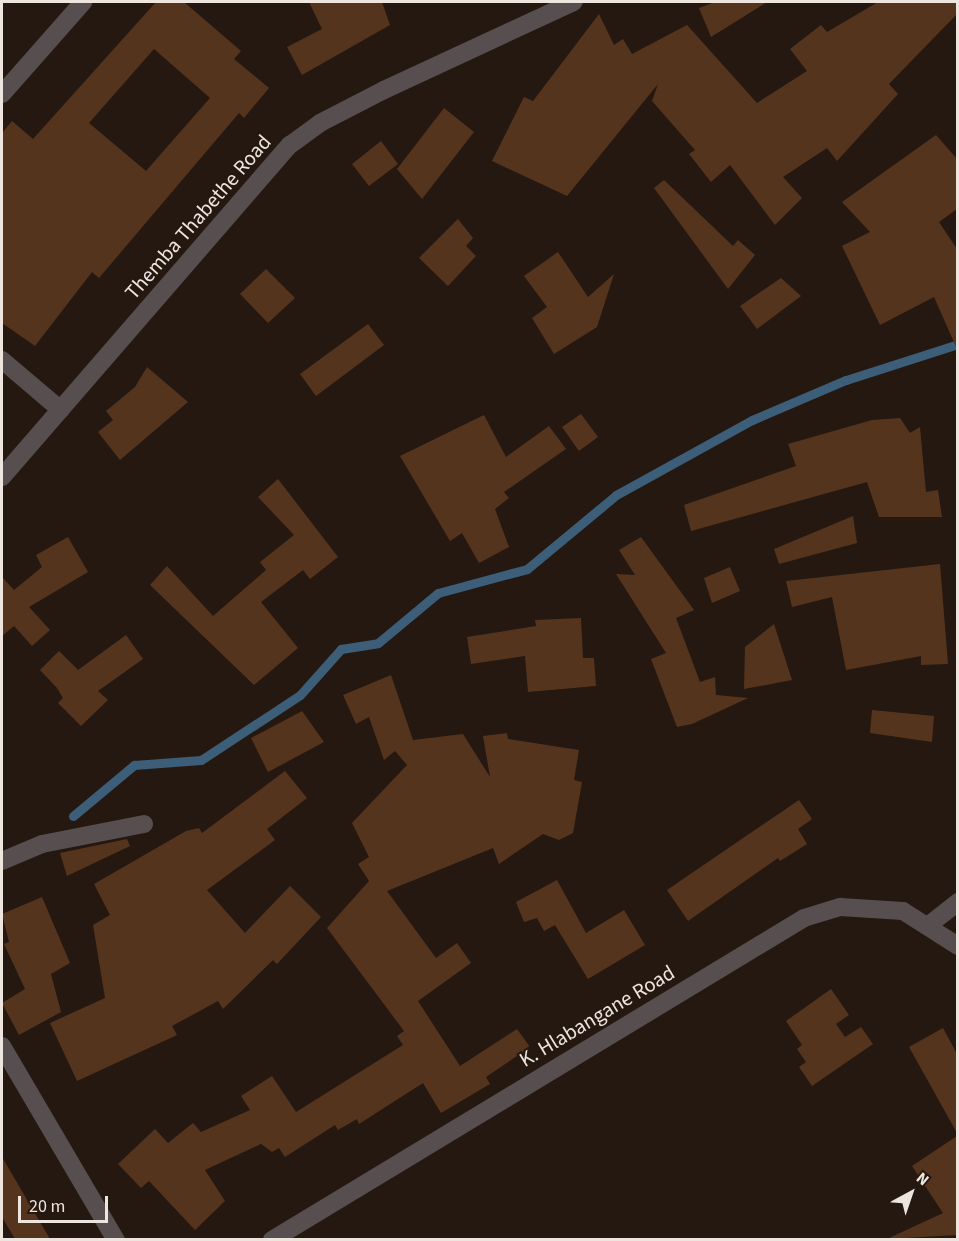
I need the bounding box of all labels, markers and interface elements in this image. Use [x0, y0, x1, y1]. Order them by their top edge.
street label: Themba Thabethe Road [120, 130, 276, 304]
street label: K. Hlabangane Road [515, 960, 679, 1072]
north arrow [881, 1163, 941, 1223]
text: N [911, 1167, 934, 1191]
scale bar [21, 1184, 111, 1222]
text: 20 m [29, 1194, 65, 1219]

